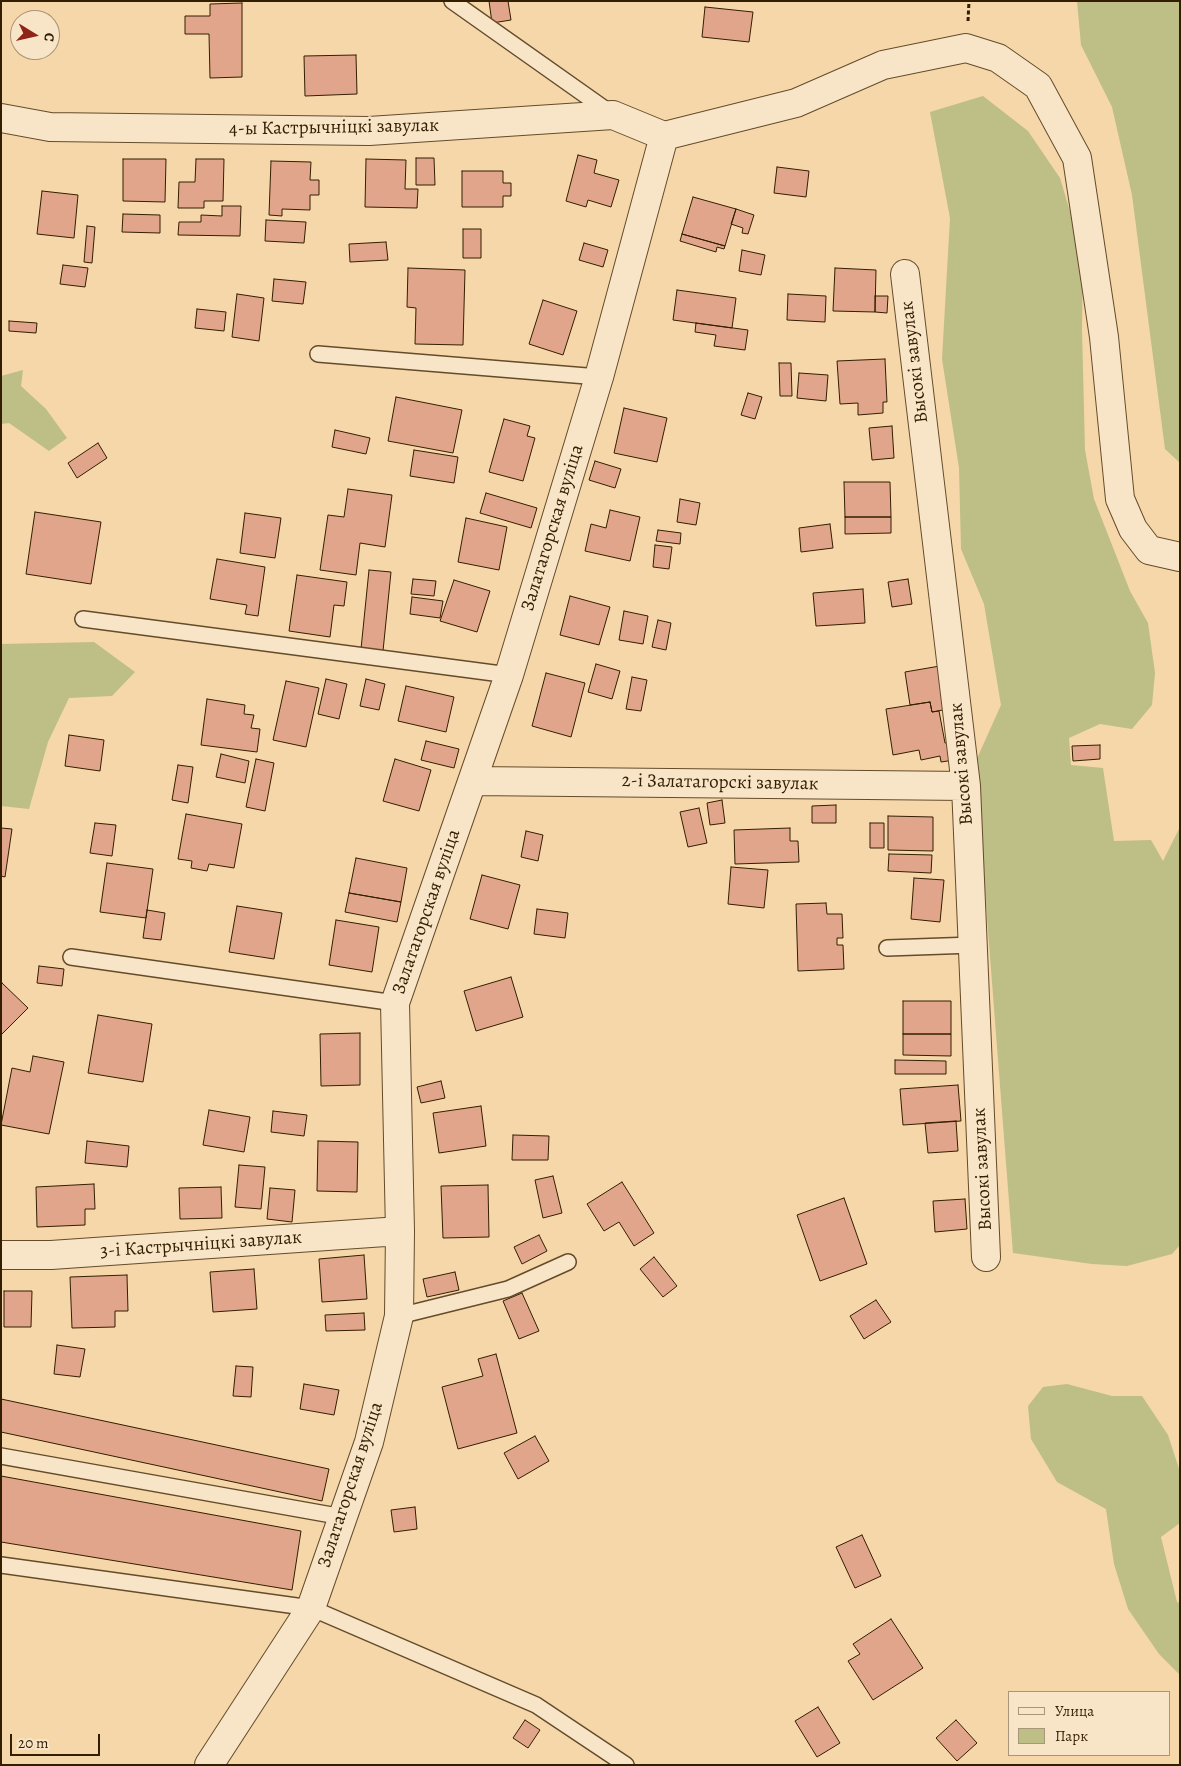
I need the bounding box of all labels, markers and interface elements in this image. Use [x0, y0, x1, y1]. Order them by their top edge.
north arrow [10, 10, 60, 60]
text: С [39, 32, 59, 43]
street label: 4-ы Кастрычніцкі завулак [229, 115, 439, 141]
street label: Высокі завулак [896, 300, 934, 424]
street label: Залатагорская вуліца [517, 442, 589, 614]
street label: Высокі завулак [945, 702, 979, 826]
street label: 2-і Залатагорскі завулак [621, 770, 819, 796]
street label: Залатагорская вуліца [388, 827, 466, 997]
street label: Высокі завулак [968, 1107, 998, 1231]
street label: 3-і Кастрычніцкі завулак [99, 1227, 303, 1263]
street label: Залатагорская вуліца [313, 1399, 389, 1571]
legend [1008, 1691, 1171, 1756]
text: Улица [1055, 1701, 1094, 1721]
scale bar [12, 1724, 102, 1756]
text: Парк [1055, 1726, 1088, 1746]
text: 20 m [18, 1733, 49, 1753]

